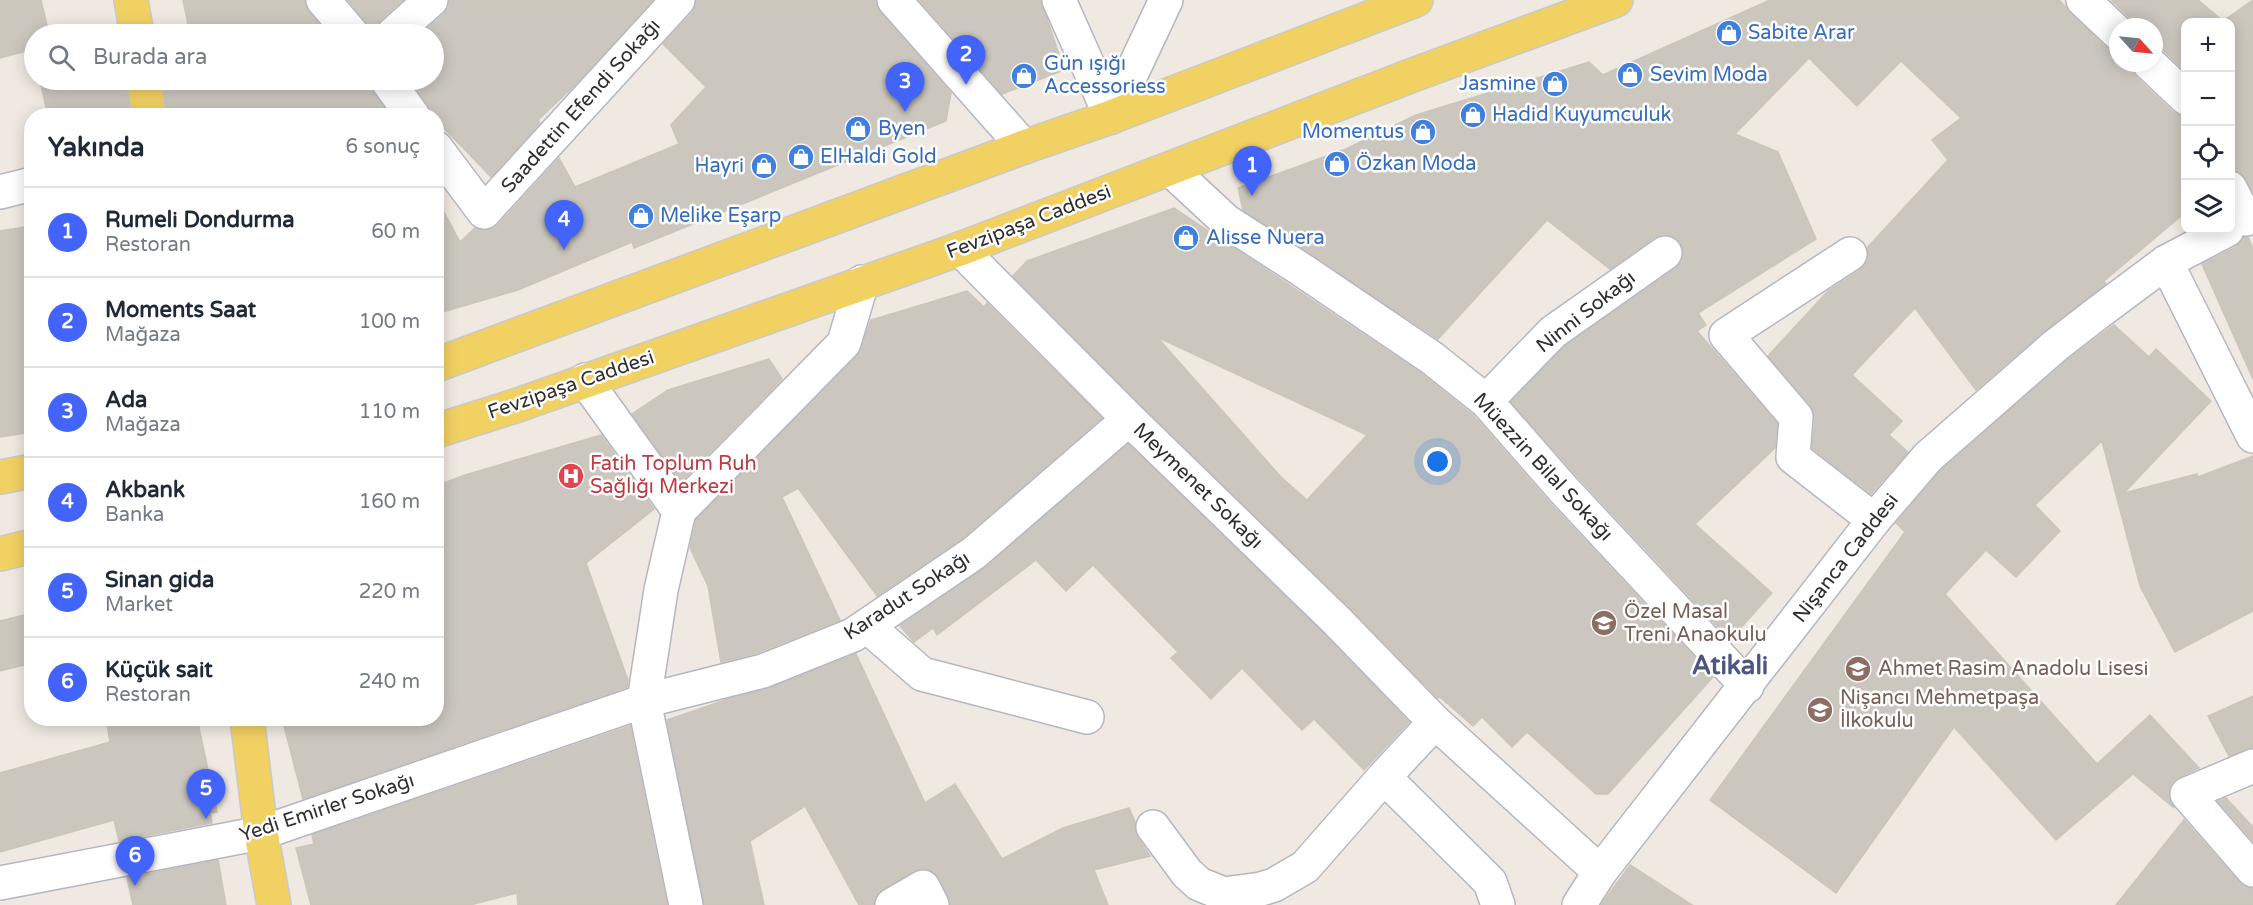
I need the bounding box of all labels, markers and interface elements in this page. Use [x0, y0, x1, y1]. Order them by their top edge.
street label: Saadettin Efendi Sokağı [496, 14, 666, 198]
shop icon: Sabite Arar [1714, 18, 1744, 48]
north arrow [2109, 18, 2163, 72]
map controls [2181, 18, 2235, 234]
button: + [2181, 18, 2235, 72]
place label: Sabite Arar [1748, 21, 1855, 45]
search box [24, 24, 444, 90]
pin: 2 [946, 36, 986, 85]
icon: search [45, 41, 78, 74]
text: Burada ara [93, 44, 207, 70]
place label: Gün ışığı Accessoriess [1044, 52, 1166, 99]
shop icon: Sevim Moda [1615, 60, 1645, 90]
shop icon: Gün ışığı Accessoriess [1009, 61, 1039, 91]
pin: 3 [886, 63, 924, 112]
place label: Sevim Moda [1650, 63, 1768, 87]
shop icon: Jasmine [1540, 69, 1570, 99]
place label: Jasmine [1459, 72, 1536, 96]
button: − [2181, 72, 2235, 126]
shop icon: Hadid Kuyumculuk [1458, 100, 1488, 130]
place label: Hadid Kuyumculuk [1492, 103, 1672, 127]
shop icon: Byen [843, 114, 873, 144]
place label: Byen [878, 117, 926, 141]
shop icon: Momentus [1408, 117, 1438, 147]
place label: Momentus [1302, 120, 1404, 144]
button: locate [2181, 126, 2235, 180]
text: Yakında [48, 132, 145, 163]
text: 6 sonuç [346, 135, 420, 159]
shop icon: ElHaldi Gold [786, 142, 816, 172]
place label: ElHaldi Gold [820, 145, 937, 169]
pin: 1 [1232, 146, 1272, 196]
shop icon: Özkan Moda [1322, 149, 1352, 179]
shop icon: Hayri [749, 151, 779, 181]
place label: Özkan Moda [1356, 151, 1477, 176]
place label: Hayri [694, 154, 744, 178]
street label: Fevzipaşa Caddesi [943, 180, 1115, 264]
button: layers [2181, 180, 2235, 234]
pin: 4 [544, 200, 584, 250]
shop icon: Melike Eşarp [626, 201, 656, 231]
place label: Melike Eşarp [660, 204, 781, 228]
text: Rumeli Dondurma [105, 207, 295, 233]
text: 1 [61, 220, 74, 244]
text: 60 m [371, 220, 420, 244]
shop icon: Alisse Nuera [1171, 223, 1201, 253]
place label: Alisse Nuera [1206, 226, 1325, 250]
text: Restoran [105, 233, 191, 257]
street label: Ninni Sokağı [1532, 266, 1640, 358]
text: Moments Saat [105, 297, 256, 323]
text: 2 [61, 310, 74, 334]
text: 100 m [359, 310, 420, 334]
text: Mağaza [105, 323, 181, 347]
street label: Fevzipaşa Caddesi [485, 345, 657, 425]
text: Ada [105, 387, 147, 413]
street label: Müezzin Bilal Sokağı [1468, 388, 1618, 546]
text: 3 [61, 400, 74, 424]
text: 110 m [359, 400, 420, 424]
text: Mağaza [105, 413, 181, 437]
street label: Meymenet Sokağı [1128, 418, 1268, 554]
your location [1423, 447, 1452, 476]
place label: Fatih Toplum Ruh Sağlığı Merkezi [590, 452, 757, 499]
hospital icon: Fatih Toplum Ruh Sağlığı Merkezi [556, 461, 586, 491]
text: Akbank [105, 477, 185, 503]
street label: Nişanca Caddesi [1788, 489, 1904, 627]
text: 4 [61, 490, 74, 514]
text: 160 m [359, 490, 420, 514]
text: Banka [105, 503, 164, 527]
street label: Karadut Sokağı [840, 546, 974, 646]
text: Sinan gida [105, 567, 214, 593]
text: 5 [61, 580, 74, 604]
text: 220 m [359, 580, 420, 604]
text: Market [105, 593, 173, 617]
place label: Özel Masal Treni Anaokulu [1624, 599, 1767, 647]
school or university icon: Özel Masal Treni Anaokulu [1589, 608, 1619, 638]
district label: Atikali [1692, 650, 1768, 681]
school or university icon: Ahmet Rasim Anadolu Lisesi [1843, 654, 1873, 684]
text: Küçük sait [105, 657, 213, 683]
place label: Ahmet Rasim Anadolu Lisesi [1878, 657, 2148, 681]
text: 6 [61, 670, 74, 694]
text: 240 m [359, 670, 420, 694]
text: Restoran [105, 683, 191, 707]
place label: Nişancı Mehmetpaşa İlkokulu [1840, 686, 2039, 733]
school or university icon: Nişancı Mehmetpaşa İlkokulu [1805, 695, 1835, 725]
street label: Yedi Emirler Sokağı [237, 768, 417, 848]
pin: 5 [186, 770, 226, 819]
pin: 6 [116, 836, 154, 886]

